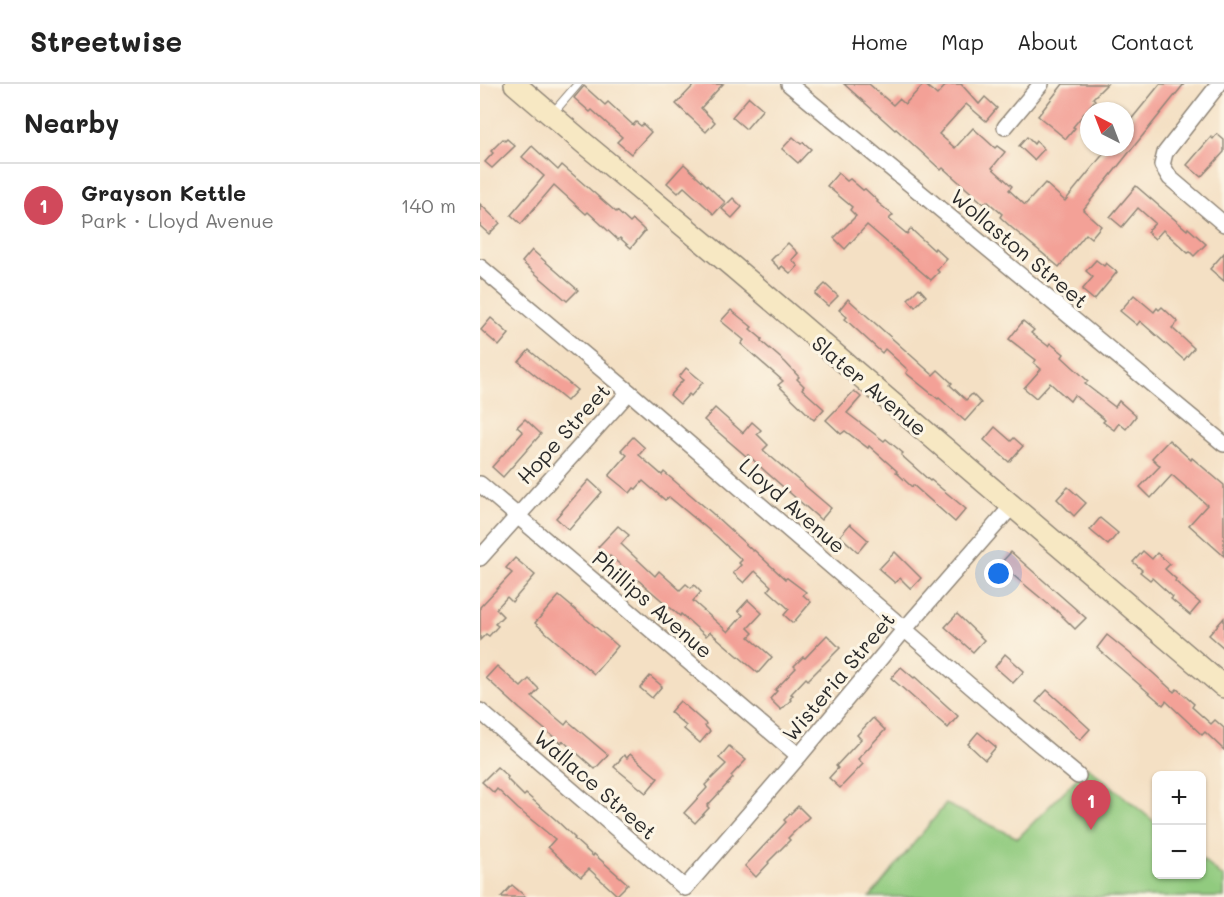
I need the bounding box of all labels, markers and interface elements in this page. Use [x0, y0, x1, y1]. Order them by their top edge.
text: Streetwise [30, 23, 182, 59]
text: Home [851, 28, 908, 55]
text: Map [941, 28, 984, 55]
text: About [1017, 28, 1078, 55]
text: Contact [1111, 28, 1194, 55]
north arrow [1080, 102, 1134, 156]
text: Nearby [24, 106, 119, 140]
text: Grayson Kettle [81, 178, 246, 207]
street label: Wollaston Street [946, 182, 1094, 314]
text: 1 [39, 192, 48, 218]
text: 140 m [401, 192, 456, 218]
text: Park · Lloyd Avenue [81, 207, 274, 233]
street label: Slater Avenue [807, 329, 933, 441]
street label: Hope Street [510, 377, 616, 489]
street label: Lloyd Avenue [734, 451, 852, 559]
street label: Phillips Avenue [587, 544, 719, 664]
your location [984, 559, 1013, 588]
street label: Wisteria Street [776, 606, 900, 746]
street label: Wallace Street [529, 723, 663, 845]
map controls [1152, 771, 1206, 879]
button: + [1152, 771, 1206, 825]
pin: 1 [1072, 780, 1110, 830]
button: − [1152, 825, 1206, 879]

